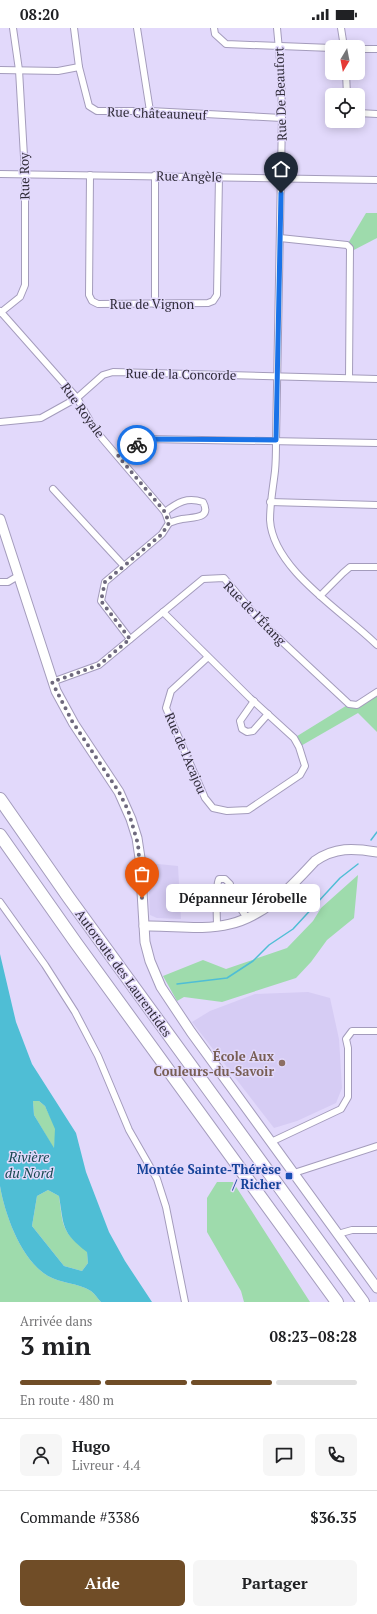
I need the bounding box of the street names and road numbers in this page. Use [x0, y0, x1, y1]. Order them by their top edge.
street label: Rue De Beaufort [269, 46, 291, 141]
street label: Rue Châteauneuf [107, 102, 209, 124]
street label: Rue Roy [15, 152, 33, 200]
street label: Rue Angèle [156, 166, 222, 186]
street label: Rue de Vignon [110, 295, 194, 313]
street label: Rue de la Concorde [125, 364, 237, 384]
street label: Rue Royale [57, 379, 109, 441]
street label: Rue de l'Étang [220, 577, 290, 649]
street label: Rue de l'Acajou [161, 709, 211, 797]
street label: Autoroute des Laurentides [72, 906, 176, 1040]

